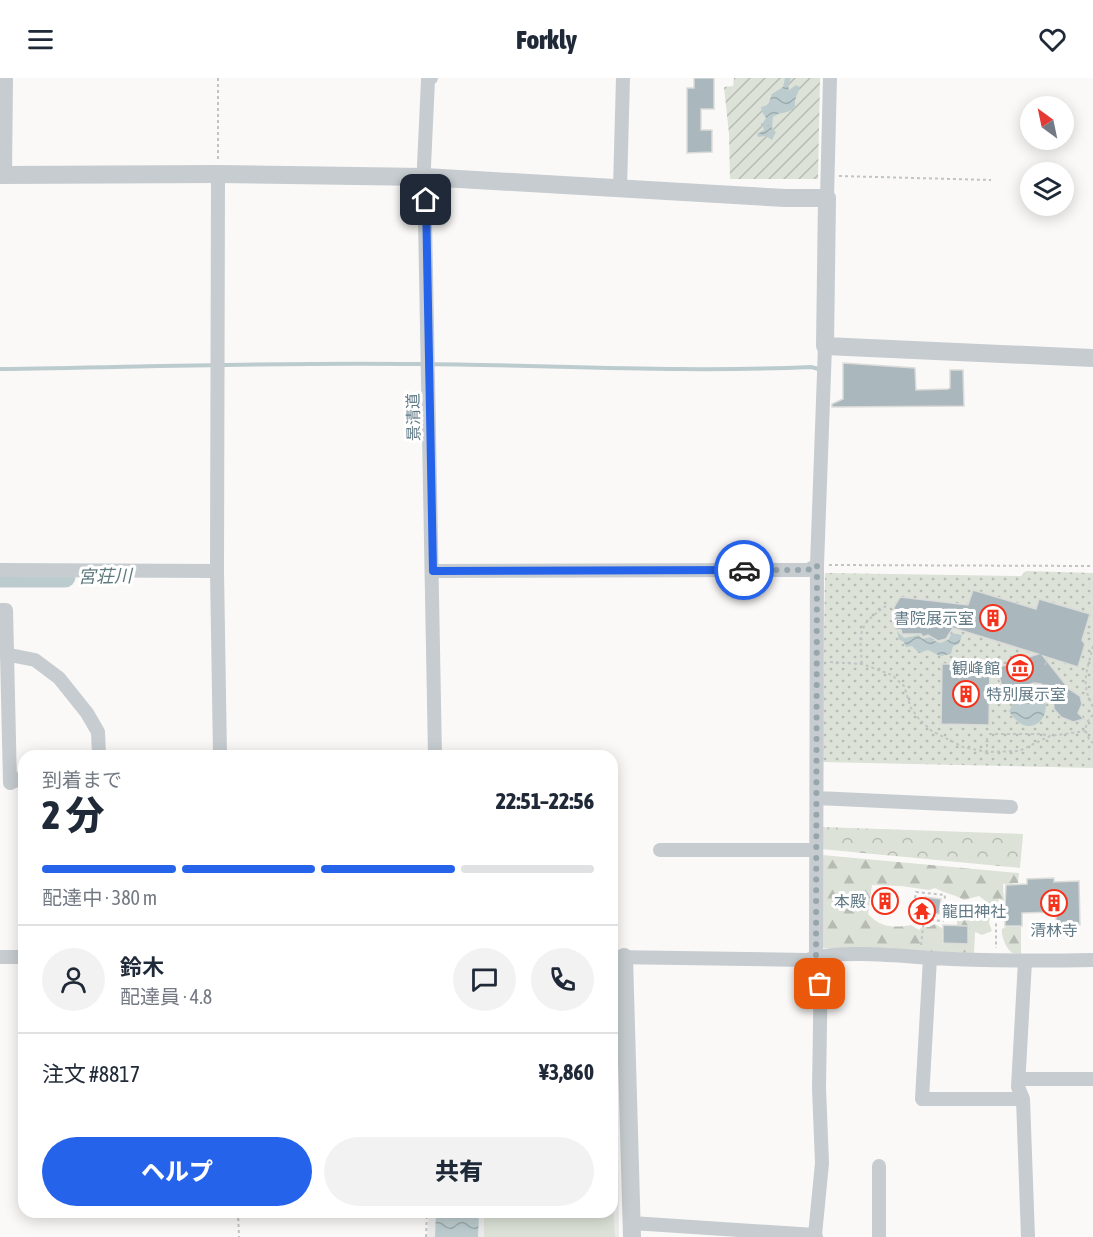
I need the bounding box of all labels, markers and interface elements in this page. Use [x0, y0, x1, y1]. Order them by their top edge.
icon: menu [24, 23, 57, 56]
icon: heart [1036, 23, 1069, 56]
text: Forkly [516, 24, 577, 55]
north arrow [1020, 96, 1074, 150]
map controls [1020, 96, 1074, 216]
button: layers [1020, 162, 1074, 216]
pin [400, 174, 451, 225]
icon: home [409, 183, 442, 216]
street label: 景清道 [404, 393, 422, 441]
courier [714, 540, 774, 600]
icon: car [728, 554, 761, 587]
water label: 宮荘川 [78, 565, 134, 587]
building icon: 書院展示室 [978, 603, 1008, 633]
place label: 書院展示室 [894, 609, 974, 627]
museum icon: 観峰館 [1005, 653, 1035, 683]
place label: 観峰館 [952, 659, 1000, 677]
building icon: 特別展示室 [951, 679, 981, 709]
place label: 特別展示室 [986, 685, 1066, 703]
text: 到着まで [42, 768, 122, 791]
text: 22:51–22:56 [496, 788, 594, 814]
text: 2 分 [42, 793, 105, 837]
text: 配達中 · 380 m [42, 886, 157, 909]
building icon: 本殿 [870, 886, 900, 916]
building icon: 清林寺 [1039, 888, 1069, 918]
place label: 本殿 [834, 892, 866, 910]
temple icon: 龍田神社 [907, 896, 937, 926]
place label: 龍田神社 [942, 902, 1006, 920]
place label: 清林寺 [1030, 921, 1078, 939]
button: person [42, 948, 105, 1011]
button: chat [453, 948, 516, 1011]
button: phone [531, 948, 594, 1011]
text: 鈴木 [120, 954, 164, 980]
pin [794, 958, 845, 1009]
icon: bag [803, 967, 836, 1000]
text: 配達員 · 4.8 [120, 985, 212, 1008]
text: ¥3,860 [539, 1059, 594, 1085]
text: 注文 #8817 [42, 1061, 140, 1087]
button: ヘルプ [42, 1137, 312, 1206]
button: 共有 [324, 1137, 594, 1206]

